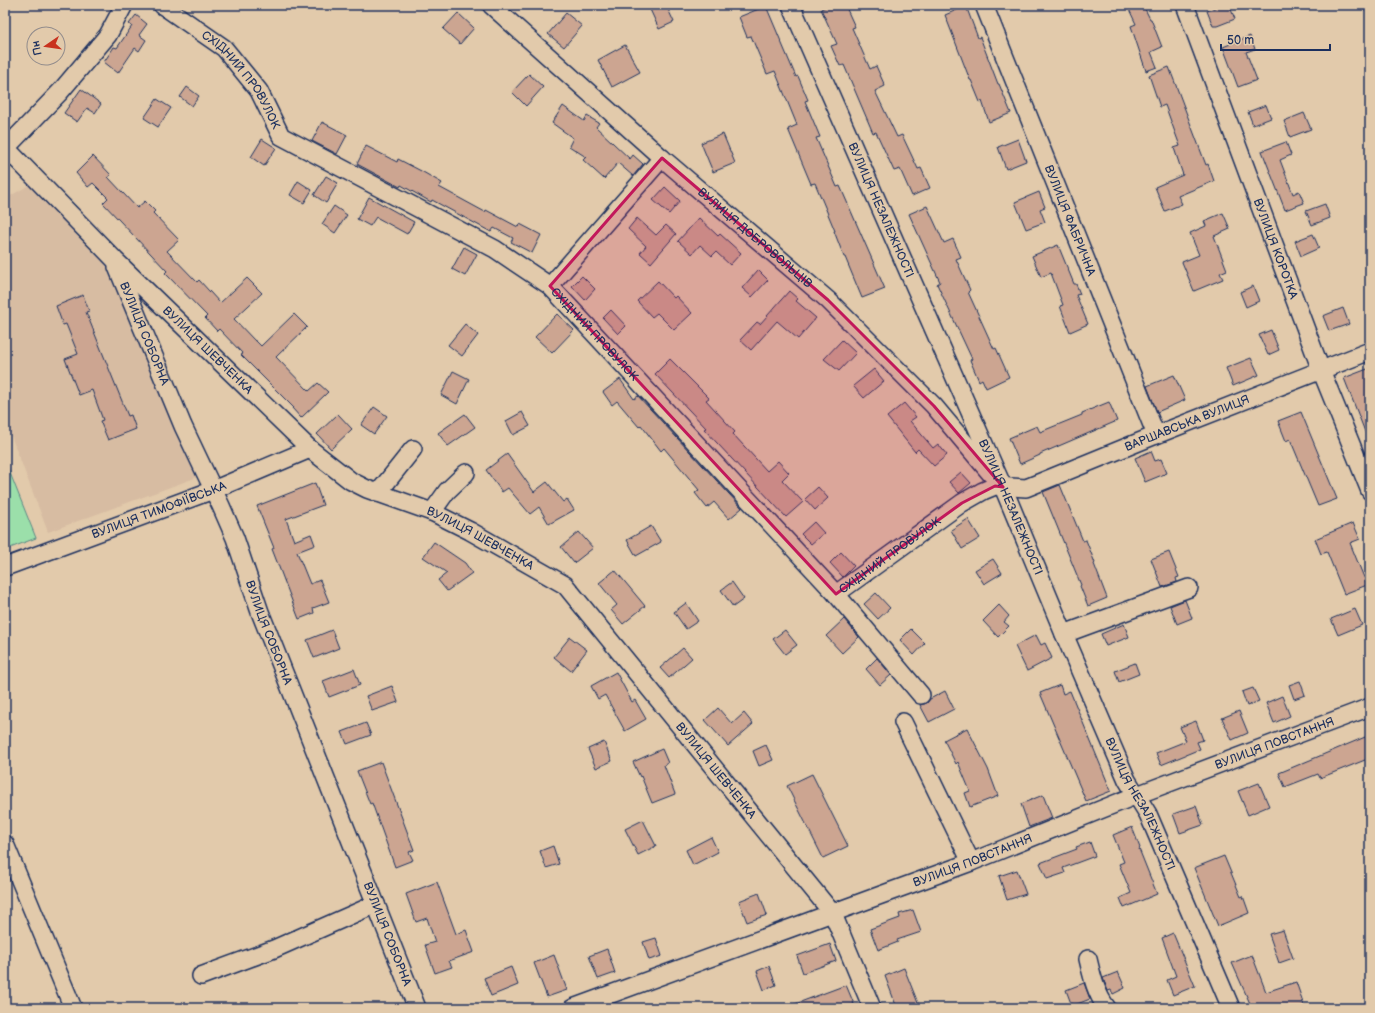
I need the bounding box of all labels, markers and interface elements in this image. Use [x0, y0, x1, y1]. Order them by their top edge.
north arrow [26, 26, 66, 66]
scale bar [1221, 26, 1330, 52]
street label: СХІДНИЙ ПРОВУЛОК [199, 28, 283, 132]
text: 50 m [1227, 33, 1254, 48]
text: Пн [29, 40, 45, 57]
street label: ВУЛИЦЯ НЕЗАЛЕЖНОСТІ [844, 140, 917, 280]
street label: ВУЛИЦЯ ФАБРИЧНА [1041, 163, 1099, 279]
street label: ВУЛИЦЯ ДОБРОВОЛЬЦІВ [694, 185, 816, 292]
street label: ВУЛИЦЯ КОРОТКА [1250, 196, 1301, 302]
street label: ВУЛИЦЯ СОБОРНА [116, 280, 173, 388]
street label: СХІДНИЙ ПРОВУЛОК [547, 285, 642, 384]
street label: ВУЛИЦЯ ШЕВЧЕНКА [159, 303, 256, 398]
street label: ВАРШАВСЬКА ВУЛИЦЯ [1123, 392, 1252, 455]
street label: ВУЛИЦЯ НЕЗАЛЕЖНОСТІ [975, 437, 1046, 577]
street label: ВУЛИЦЯ ТИМОФІЇВСЬКА [90, 478, 229, 542]
street label: ВУЛИЦЯ ШЕВЧЕНКА [425, 504, 537, 574]
street label: СХІДНИЙ ПРОВУЛОК [836, 514, 944, 597]
street label: ВУЛИЦЯ СОБОРНА [242, 579, 295, 688]
street label: ВУЛИЦЯ ПОВСТАННЯ [1213, 714, 1337, 773]
street label: ВУЛИЦЯ ШЕВЧЕНКА [672, 720, 760, 822]
street label: ВУЛИЦЯ НЕЗАЛЕЖНОСТІ [1102, 735, 1178, 873]
street label: ВУЛИЦЯ ПОВСТАННЯ [911, 831, 1035, 891]
street label: ВУЛИЦЯ СОБОРНА [360, 880, 415, 989]

